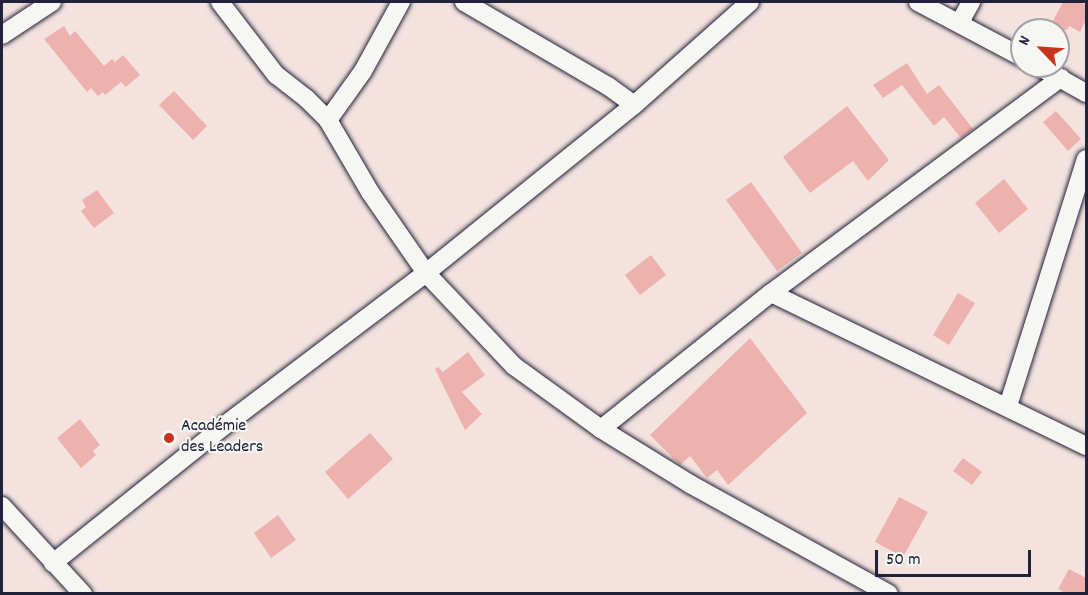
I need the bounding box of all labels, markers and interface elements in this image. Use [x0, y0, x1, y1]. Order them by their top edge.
north arrow [1010, 18, 1070, 78]
text: N [1013, 33, 1037, 49]
place label: Académie des Leaders [181, 417, 263, 460]
marker: Académie des Leaders [162, 431, 176, 445]
scale bar [878, 538, 1034, 576]
text: 50 m [886, 548, 921, 573]

